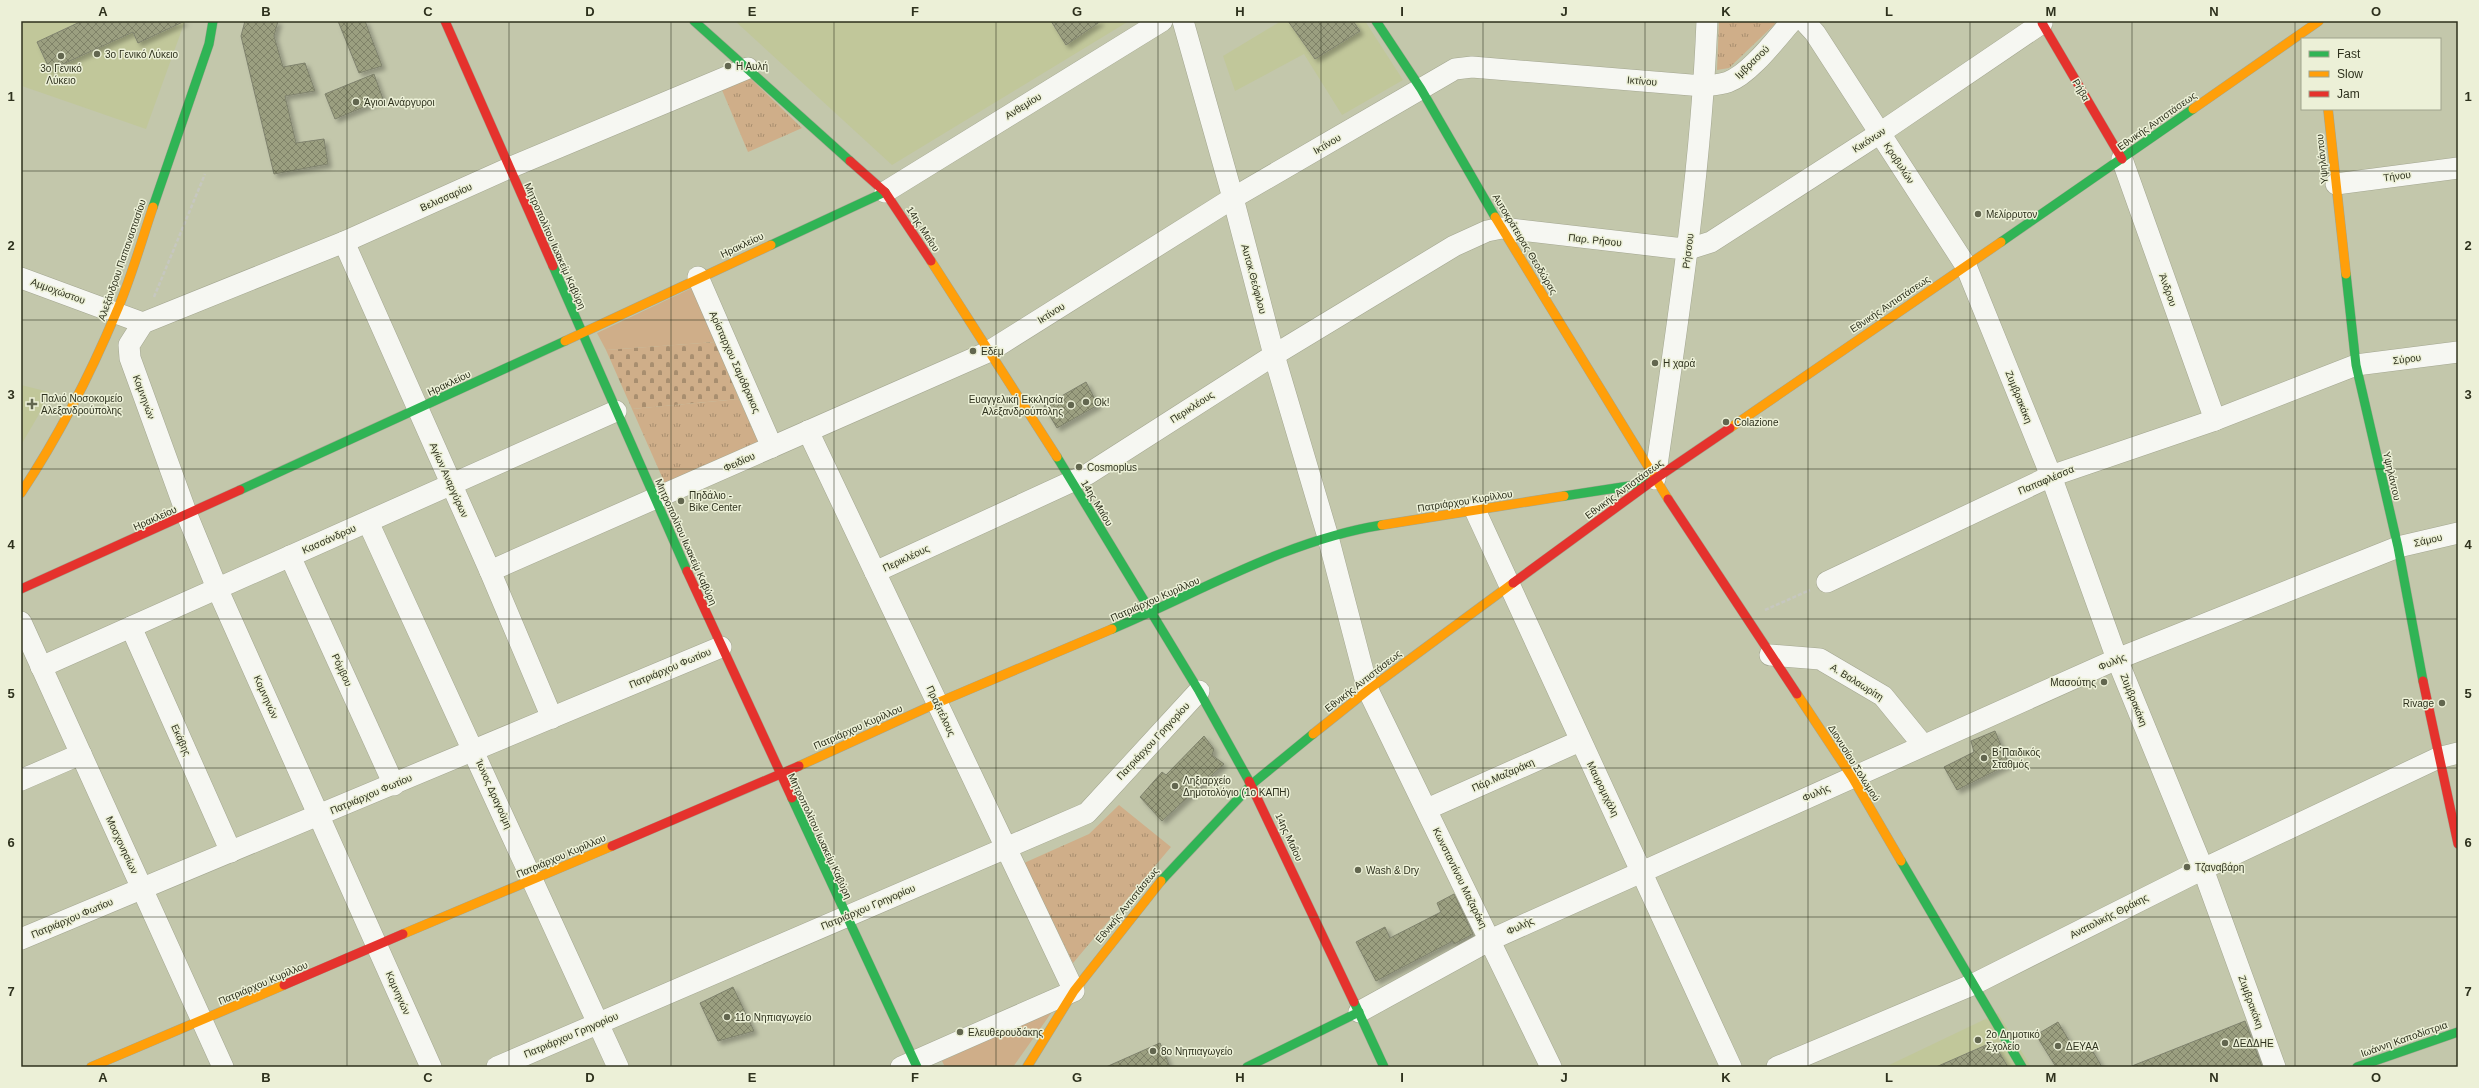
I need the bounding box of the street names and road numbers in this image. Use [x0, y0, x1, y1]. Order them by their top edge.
street label: Ιμβρασού [1733, 43, 1771, 81]
street label: Ικτίνου [1627, 74, 1657, 88]
street label: Ρήβα [2070, 77, 2092, 103]
street label: Εθνικής Αντιστάσεως [2115, 90, 2199, 152]
street label: Ανθεμίου [1003, 91, 1043, 121]
street label: Κικόνων [1850, 125, 1888, 155]
street label: Ικτίνου [1311, 132, 1343, 156]
street label: Υψηλάντου [2314, 134, 2330, 184]
street label: Κροβυλών [1882, 140, 1916, 186]
street label: Τήνου [2383, 169, 2411, 183]
street label: Βελισσαρίου [418, 181, 474, 213]
street label: Μητροπολίτου Ιωακείμ Καβύρη [522, 181, 588, 311]
street label: Αυτοκράτειρας Θεοδώρας [1491, 192, 1559, 296]
street label: Αλεξάνδρου Παπαναστασίου [96, 198, 149, 322]
street label: 14ης Μαΐου [904, 204, 942, 254]
street label: Ηρακλείου [719, 230, 765, 260]
street label: Παρ. Ρήσου [1568, 232, 1622, 248]
street label: Ρήσσου [1680, 233, 1696, 269]
street label: Αυτοκ.Θεόφιλου [1239, 243, 1269, 315]
street label: Άνδρου [2157, 272, 2179, 308]
street label: Εθνικής Αντιστάσεως [1848, 273, 1932, 335]
street label: Αμμοχώστου [29, 276, 87, 306]
street label: Ικτίνου [1035, 300, 1067, 326]
street label: Αρίσταρχου Σαμόθρακος [708, 309, 763, 415]
street label: Σύρου [2392, 352, 2422, 366]
street label: Ηρακλείου [426, 368, 472, 398]
street label: Ζυμβρακάκη [2003, 369, 2035, 425]
street label: Κομνηνών [131, 373, 157, 421]
street label: Περικλέους [1168, 389, 1216, 425]
street label: Αγίων Αναργύρων [428, 441, 470, 519]
street label: Φειδίου [721, 450, 757, 474]
street label: Υψηλάντου [2381, 450, 2403, 502]
street label: Εθνικής Αντιστάσεως [1583, 457, 1665, 521]
street label: Παπαφλέσσα [2017, 463, 2076, 497]
street label: Μητροπολίτου Ιωακείμ Καβύρη [653, 477, 719, 607]
street label: 14ης Μαΐου [1079, 478, 1115, 528]
street label: Πατριάρχου Κυρίλλου [1417, 488, 1513, 514]
street label: Ηρακλείου [132, 504, 178, 532]
street label: Κασσάνδρου [300, 522, 358, 556]
street label: Σάμου [2413, 531, 2443, 549]
street label: Περικλέους [881, 542, 931, 574]
street label: Πατριάρχου Κυρίλλου [1109, 574, 1201, 624]
street label: Πατριάρχου Φωτίου [627, 646, 713, 690]
street label: Εθνικής Αντιστάσεως [1323, 648, 1403, 714]
street label: Φυλής [2097, 651, 2128, 673]
street label: Ρόμβου [330, 652, 354, 688]
street label: Α. Βαλαωρίτη [1828, 661, 1886, 703]
street label: Ζυμβρακάκη [2118, 672, 2150, 728]
street label: Κομνηνών [252, 674, 280, 720]
street label: Πραξιτέλους [924, 684, 958, 739]
street label: Πατριάρχου Γρηγορίου [1114, 700, 1192, 782]
street label: Πατριάρχου Κυρίλλου [812, 702, 904, 752]
street label: Εκάβης [169, 722, 193, 758]
street label: Διονυσίου Σολωμού [1826, 723, 1882, 803]
street label: Πάρ.Μαζαράκη [1470, 756, 1536, 795]
street label: Ίωνος Δραγούμη [473, 757, 514, 830]
street label: Μαυρομιχάλη [1585, 760, 1621, 818]
street label: Μητροπολίτου Ιωακείμ Καβύρη [786, 771, 854, 901]
street label: Πατριάρχου Φωτίου [328, 772, 414, 816]
street label: Φυλής [1801, 782, 1832, 804]
street label: 14ης Μαΐου [1273, 811, 1305, 863]
street label: Μοσχονησίων [104, 814, 140, 876]
street label: Κωνσταντίνου Μαζαράκη [1430, 826, 1489, 931]
street label: Πατριάρχου Κυρίλλου [515, 832, 607, 880]
street label: Εθνικής Αντιστάσεως [1093, 865, 1161, 945]
street label: Πατριάρχου Γρηγορίου [819, 882, 917, 932]
street label: Ανατολικής Θράκης [2068, 891, 2150, 941]
street label: Πατριάρχου Φωτίου [29, 896, 115, 940]
street label: Φυλής [1505, 915, 1536, 937]
street label: Πατριάρχου Κυρίλλου [217, 959, 309, 1007]
street label: Κομνηνών [384, 970, 412, 1016]
street label: Ζυμβρακάκη [2236, 974, 2266, 1030]
street label: Πατριάρχου Γρηγορίου [522, 1010, 620, 1060]
street label: Ιωάννη Καποδίστρια [2359, 1019, 2449, 1059]

